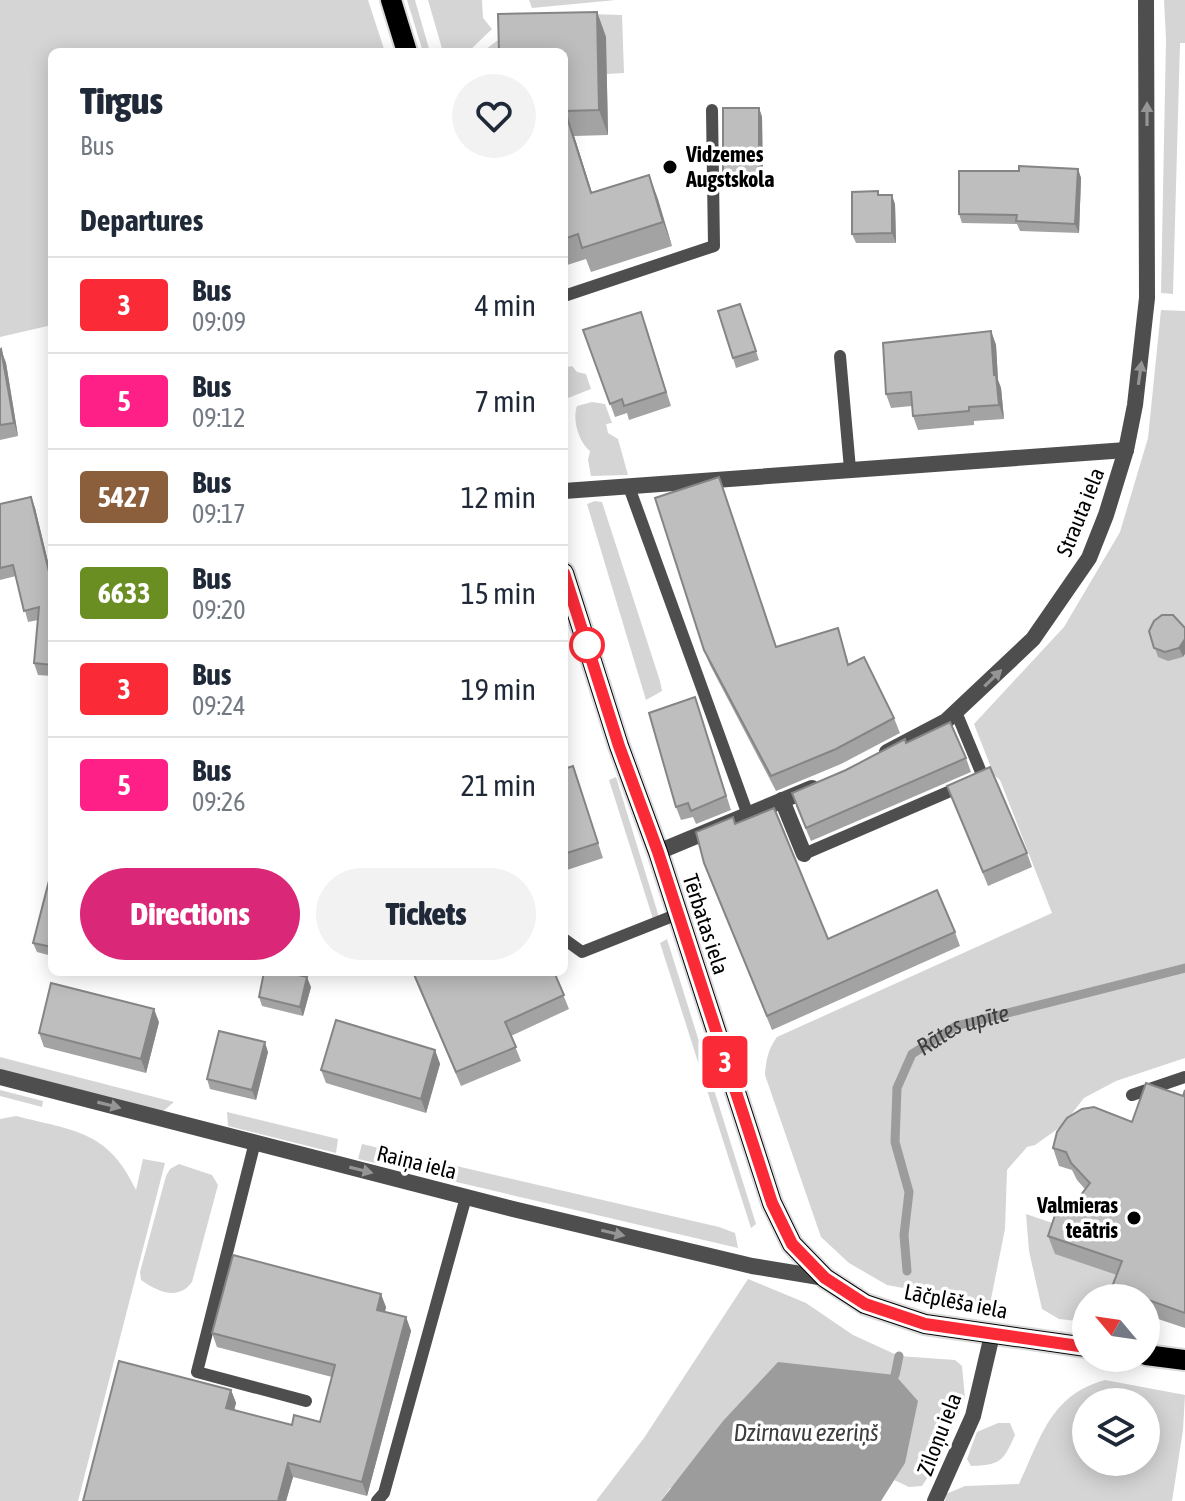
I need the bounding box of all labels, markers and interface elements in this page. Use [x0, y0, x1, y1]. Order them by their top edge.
button: heart [452, 74, 536, 158]
text: Tirgus [80, 79, 163, 122]
one-way arrow [1141, 101, 1153, 126]
text: Bus [80, 131, 114, 161]
place label: Vidzemes Augstskola [685, 141, 774, 192]
marker: Vidzemes Augstskola [661, 158, 679, 176]
text: Departures [80, 203, 203, 237]
text: Bus [192, 273, 231, 307]
text: 4 min [475, 288, 536, 322]
text: 3 [117, 289, 131, 321]
text: 09:09 [192, 307, 246, 337]
one-way arrow [1134, 360, 1147, 385]
text: Bus [192, 369, 231, 403]
text: 7 min [475, 384, 536, 418]
text: 5 [117, 385, 131, 417]
text: 09:12 [192, 403, 246, 433]
street label: Strauta iela [1050, 464, 1110, 560]
text: Bus [192, 465, 231, 499]
text: 12 min [461, 480, 536, 514]
text: 5427 [98, 481, 150, 513]
text: 09:17 [192, 499, 246, 529]
text: Bus [192, 561, 231, 595]
text: 15 min [461, 576, 536, 610]
text: 6633 [98, 577, 150, 609]
text: 09:20 [192, 595, 246, 625]
unlabelled marker [570, 628, 604, 662]
text: Bus [192, 657, 231, 691]
one-way arrow [983, 669, 1002, 688]
text: 19 min [461, 672, 536, 706]
text: 3 [117, 673, 131, 705]
text: 09:24 [192, 691, 246, 721]
text: Bus [192, 753, 231, 787]
text: 21 min [461, 768, 536, 802]
text: 5 [117, 769, 131, 801]
text: 09:26 [192, 787, 246, 817]
button: Directions [80, 868, 300, 960]
button: Tickets [316, 868, 536, 960]
street label: Tērbatas iela [678, 871, 734, 977]
water label: Rātes upīte [911, 999, 1012, 1061]
line badge: 3 [699, 1036, 751, 1088]
text: 3 [718, 1046, 732, 1078]
one-way arrow [96, 1100, 121, 1112]
street label: Raiņa iela [374, 1140, 460, 1184]
one-way arrow [348, 1164, 373, 1176]
place label: Valmieras teātris [1036, 1192, 1118, 1243]
marker: Valmieras teātris [1125, 1209, 1143, 1227]
one-way arrow [600, 1227, 625, 1240]
street label: Lāčplēša iela [902, 1278, 1010, 1324]
north arrow [1072, 1284, 1160, 1372]
map controls [1072, 1284, 1160, 1476]
button: layers [1072, 1388, 1160, 1476]
street label: Ziloņu iela [911, 1389, 967, 1479]
water label: Dzirnavu ezeriņš [733, 1419, 879, 1446]

